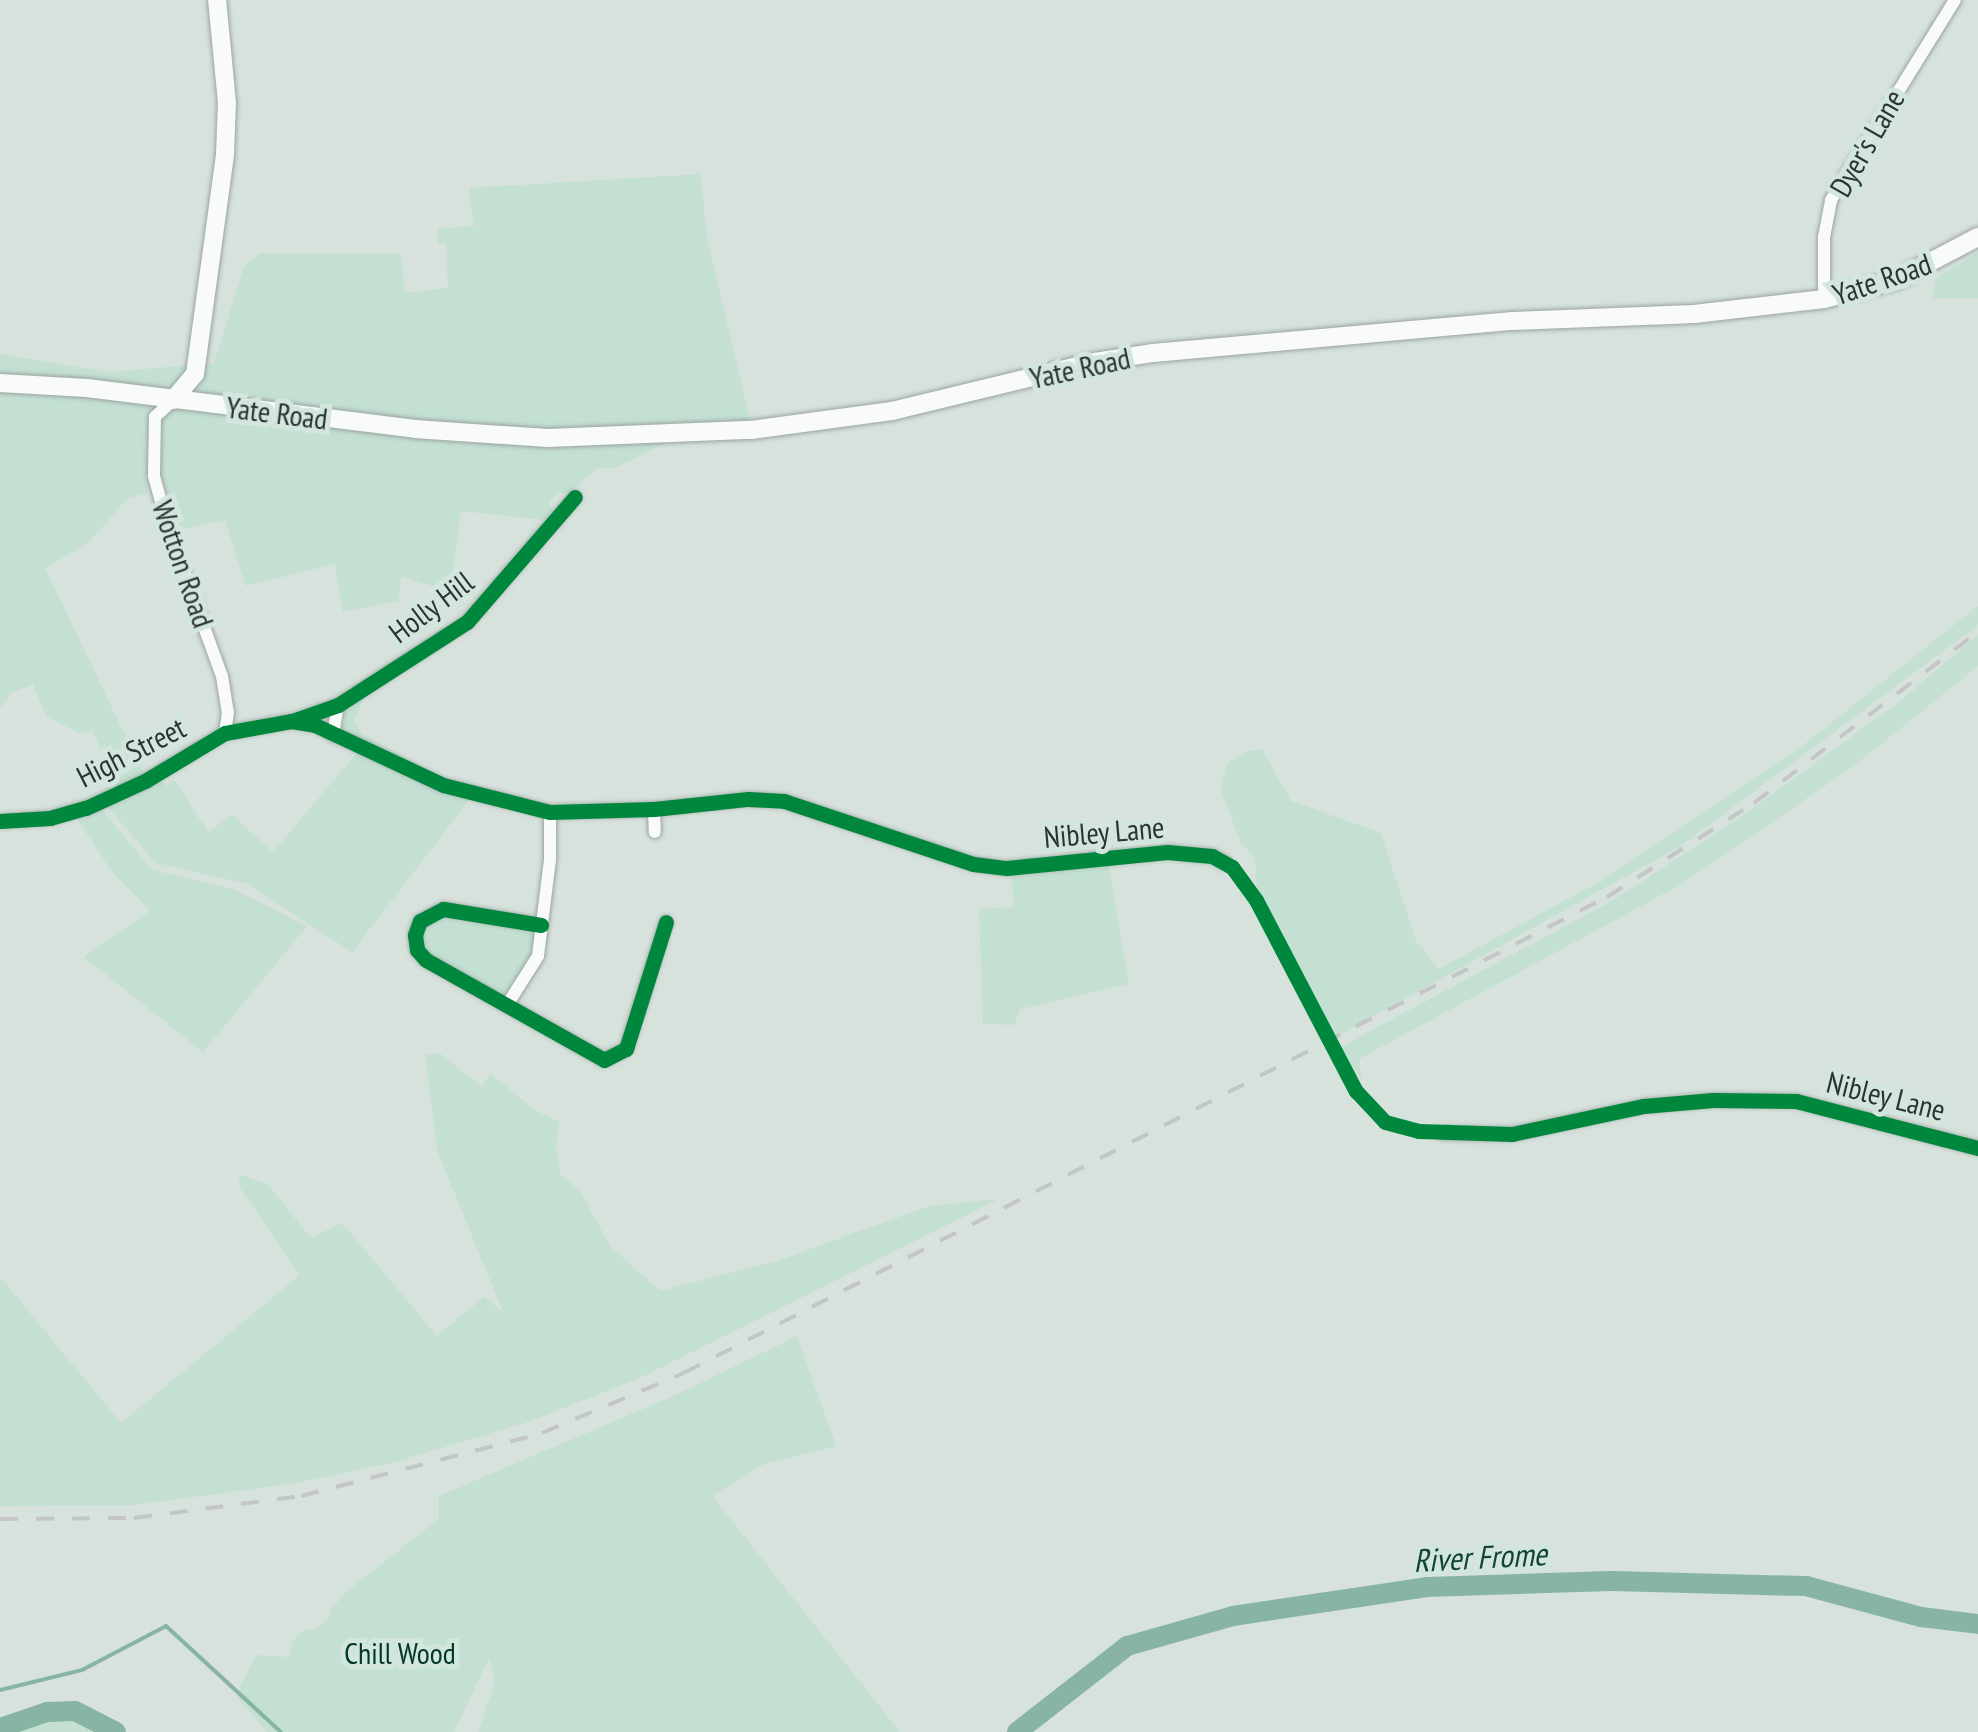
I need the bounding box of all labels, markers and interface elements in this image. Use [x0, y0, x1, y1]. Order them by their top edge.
street label: Dyer's Lane [1822, 83, 1912, 203]
street label: Yate Road [1828, 245, 1936, 313]
street label: Yate Road [1026, 340, 1134, 396]
street label: Yate Road [224, 389, 330, 437]
street label: Wotton Road [144, 496, 222, 632]
street label: Holly Hill [381, 563, 481, 651]
street label: High Street [71, 709, 191, 795]
street label: Nibley Lane [1042, 809, 1166, 855]
street label: Nibley Lane [1823, 1064, 1949, 1128]
water label: River Frome [1412, 1534, 1548, 1580]
park label: Chill Wood [344, 1635, 456, 1671]

